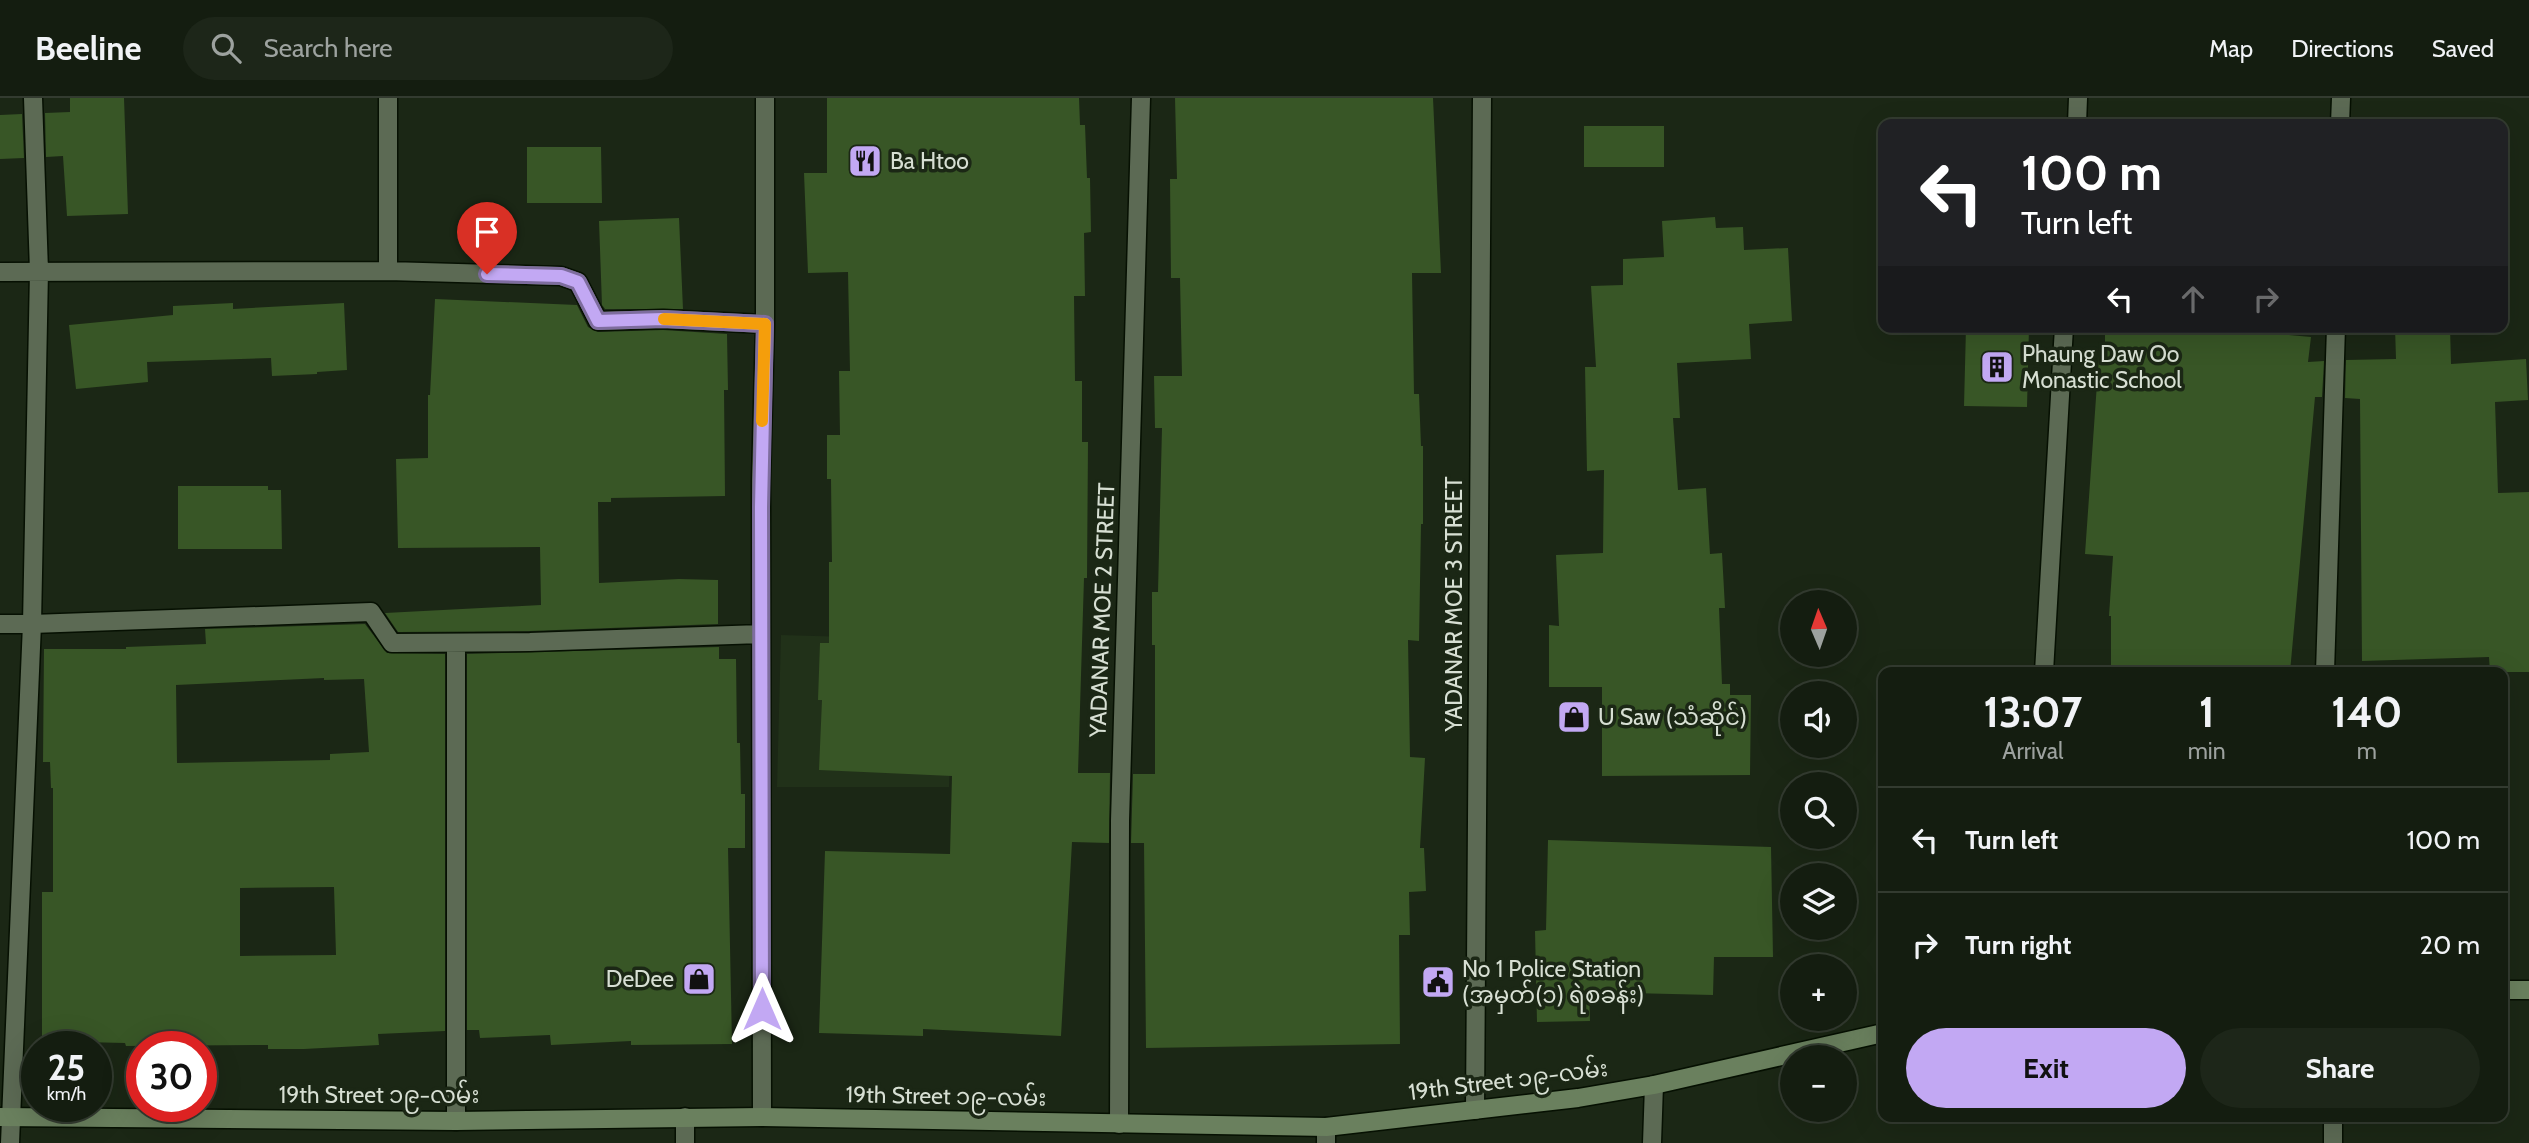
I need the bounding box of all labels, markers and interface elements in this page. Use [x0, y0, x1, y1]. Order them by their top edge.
search box [183, 17, 673, 80]
text: Beeline [35, 28, 141, 68]
icon: search [207, 29, 245, 67]
text: Search here [263, 32, 393, 64]
text: Map [2209, 34, 2253, 63]
text: Directions [2291, 34, 2394, 63]
text: Saved [2432, 34, 2494, 63]
restaurant icon: Ba Htoo [846, 142, 884, 180]
text: 100 m [2021, 143, 2162, 202]
place label: Ba Htoo [890, 147, 969, 175]
icon: left [1906, 147, 1997, 238]
pin [457, 202, 517, 274]
text: Turn left [2021, 203, 2132, 242]
icon: arrive [468, 213, 506, 251]
icon: left [2101, 280, 2139, 318]
icon: ahead [2174, 280, 2212, 318]
icon: right [2247, 280, 2285, 318]
place label: Phaung Daw Oo Monastic School [2022, 340, 2182, 394]
building icon: Phaung Daw Oo Monastic School [1978, 348, 2016, 386]
street label: YADANAR MOE 3 STREET [1440, 477, 1468, 732]
street label: YADANAR MOE 2 STREET [1084, 482, 1120, 739]
north arrow [1780, 590, 1857, 667]
map controls [1780, 590, 1857, 1122]
button: sound [1780, 681, 1857, 758]
text: 13:07 [1984, 686, 2082, 738]
text: 1 [2199, 686, 2214, 738]
text: 140 [2331, 686, 2402, 738]
shop icon: U Saw (သံဆိုင်) [1555, 698, 1593, 736]
place label: U Saw (သံဆိုင်) [1598, 701, 1747, 736]
text: Arrival [2002, 737, 2063, 765]
text: min [2188, 737, 2226, 765]
text: m [2357, 737, 2377, 765]
button: search [1780, 772, 1857, 849]
icon: left [1906, 821, 1944, 859]
text: Turn left [1965, 824, 2058, 856]
text: 100 m [2407, 824, 2480, 856]
button: layers [1780, 863, 1857, 940]
icon: right [1906, 926, 1944, 964]
text: Turn right [1965, 929, 2071, 961]
text: 20 m [2420, 929, 2480, 961]
button: + [1780, 954, 1857, 1031]
place label: No 1 Police Station (အမှတ်(၁) ရဲစခန်း) [1462, 955, 1644, 1014]
shop icon: DeDee [680, 960, 718, 998]
public building icon: No 1 Police Station (အမှတ်(၁) ရဲစခန်း) [1419, 963, 1457, 1001]
place label: DeDee [606, 965, 674, 993]
position arrow [725, 972, 799, 1046]
button: Exit [1906, 1028, 2186, 1108]
button: Share [2200, 1028, 2480, 1108]
speed limit sign: 30 [126, 1031, 217, 1122]
button: − [1780, 1045, 1857, 1122]
text: 25 [48, 1046, 85, 1089]
street label: 19th Street ၁၉−လမ်း [1406, 1052, 1610, 1111]
street label: 19th Street ၁၉−လမ်း [845, 1078, 1047, 1117]
street label: 19th Street ၁၉−လမ်း [279, 1079, 479, 1114]
text: km/h [47, 1083, 86, 1105]

